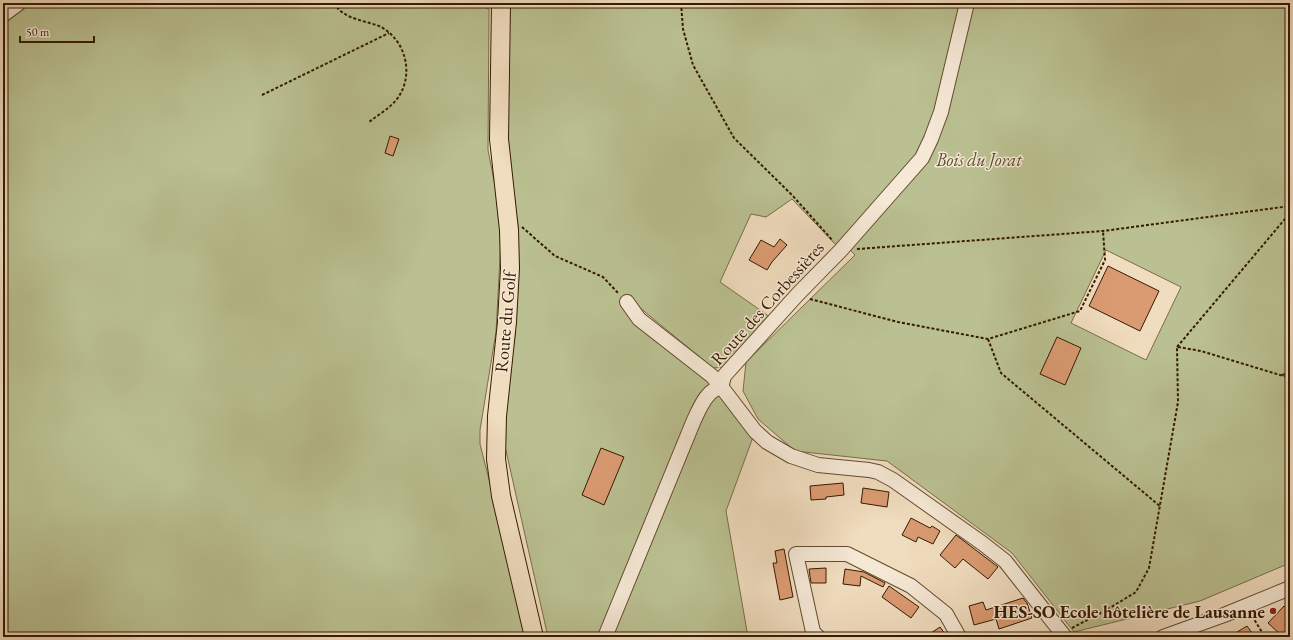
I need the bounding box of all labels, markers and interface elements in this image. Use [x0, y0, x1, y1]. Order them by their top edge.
scale bar [20, 18, 94, 44]
text: 50 m [26, 24, 50, 40]
park label: Bois du Jorat [935, 148, 1022, 171]
street label: Route des Corbessières [705, 236, 829, 370]
street label: Route du Golf [489, 268, 521, 374]
place label: HES-SO Ecole hôtelière de Lausanne [994, 600, 1265, 623]
marker: HES-SO Ecole hôtelière de Lausanne [1268, 606, 1278, 616]

